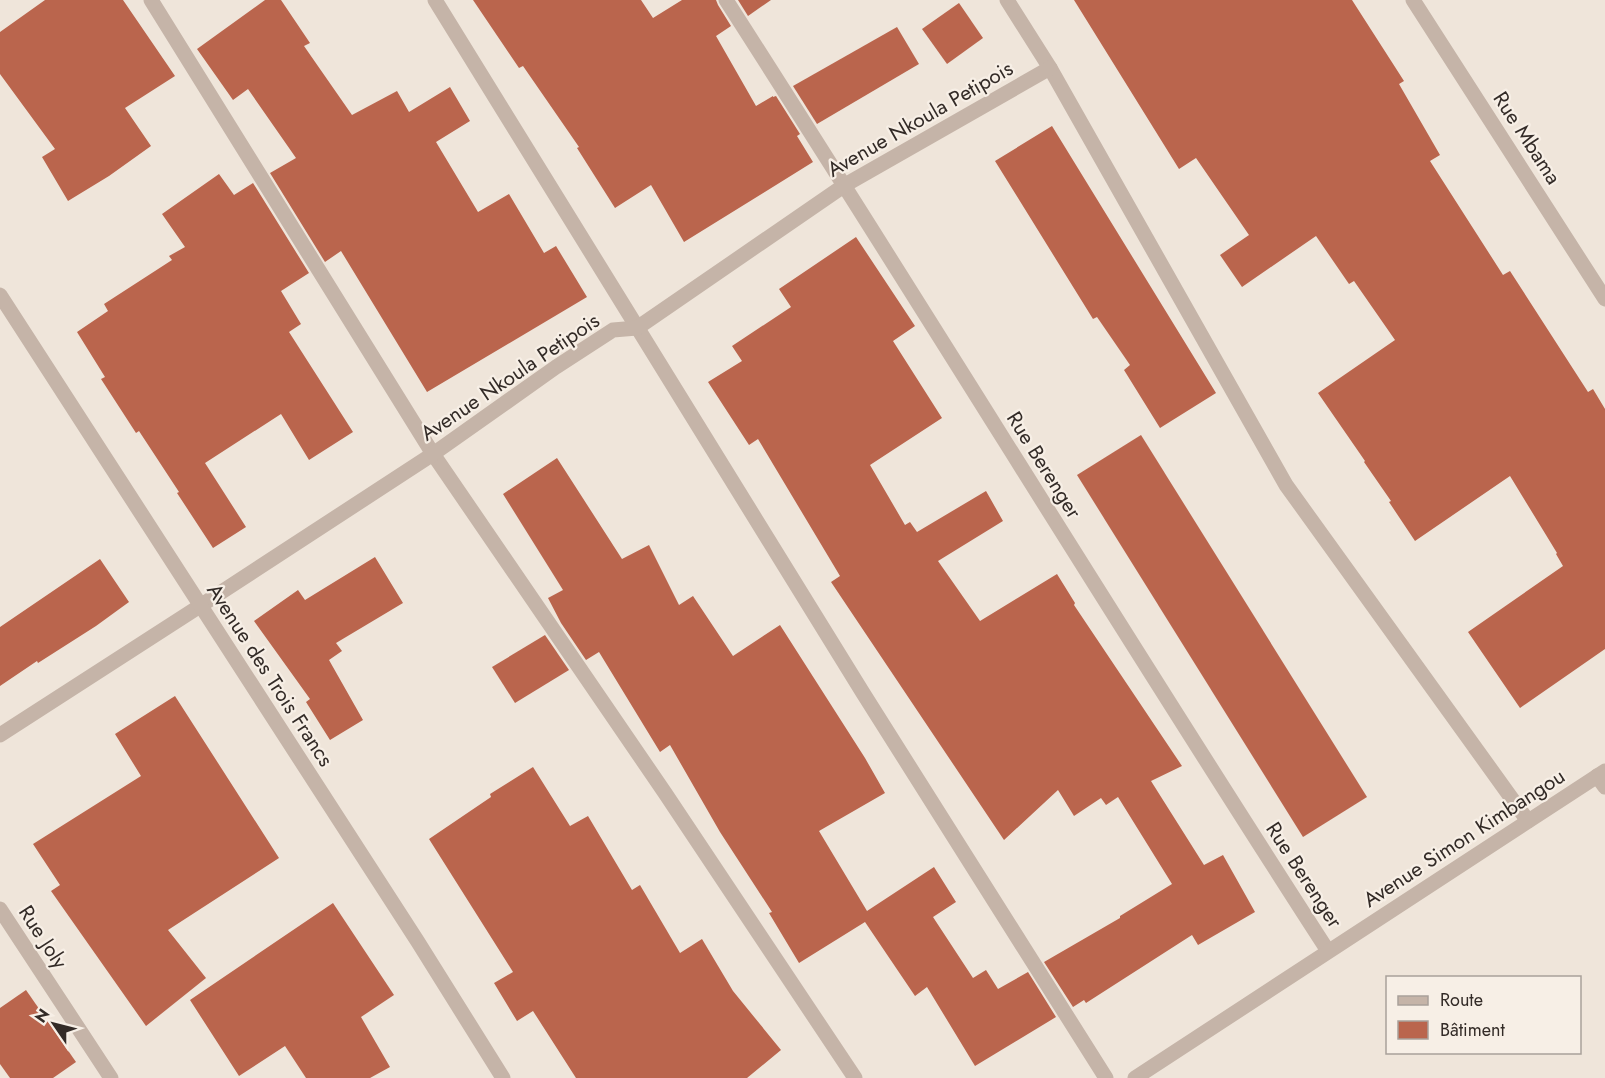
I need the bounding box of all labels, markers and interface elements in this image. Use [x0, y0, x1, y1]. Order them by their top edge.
street label: Avenue Nkoula Petipois [821, 53, 1019, 185]
street label: Rue Mbama [1486, 86, 1568, 190]
street label: Avenue Nkoula Petipois [414, 306, 606, 448]
street label: Rue Berenger [999, 406, 1089, 525]
street label: Avenue des Trois Francs [199, 578, 341, 772]
street label: Avenue Simon Kimbangou [1357, 761, 1571, 915]
street label: Rue Berenger [1258, 816, 1350, 935]
street label: Rue Joly [11, 899, 75, 975]
legend [1386, 976, 1581, 1054]
text: Route [1440, 987, 1483, 1013]
north arrow [24, 994, 84, 1054]
text: N [29, 1004, 55, 1027]
text: Bâtiment [1440, 1017, 1506, 1043]

